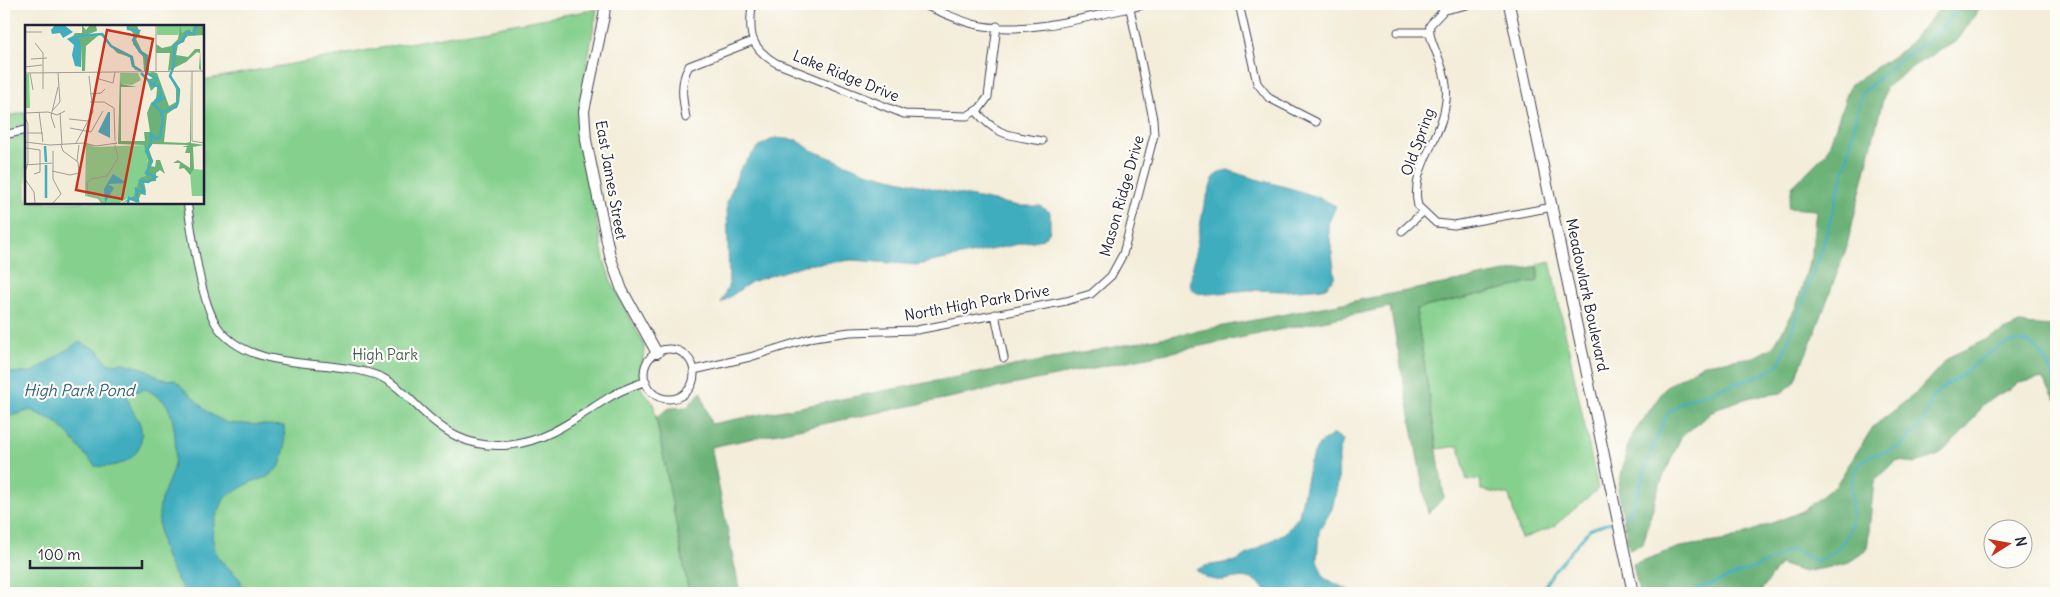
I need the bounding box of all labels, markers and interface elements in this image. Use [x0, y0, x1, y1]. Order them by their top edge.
inset map [25, 25, 204, 204]
street label: Lake Ridge Drive [790, 46, 902, 106]
street label: Old Spring [1396, 105, 1439, 178]
street label: East James Street [592, 119, 631, 241]
street label: Mason Ridge Drive [1095, 133, 1148, 259]
street label: Meadowlark Boulevard [1562, 217, 1613, 373]
street label: North High Park Drive [903, 280, 1051, 325]
park label: High Park [352, 345, 418, 364]
water label: High Park Pond [24, 380, 137, 400]
north arrow [1982, 520, 2032, 570]
text: N [2011, 535, 2031, 548]
scale bar [30, 537, 142, 569]
text: 100 m [38, 545, 80, 564]

